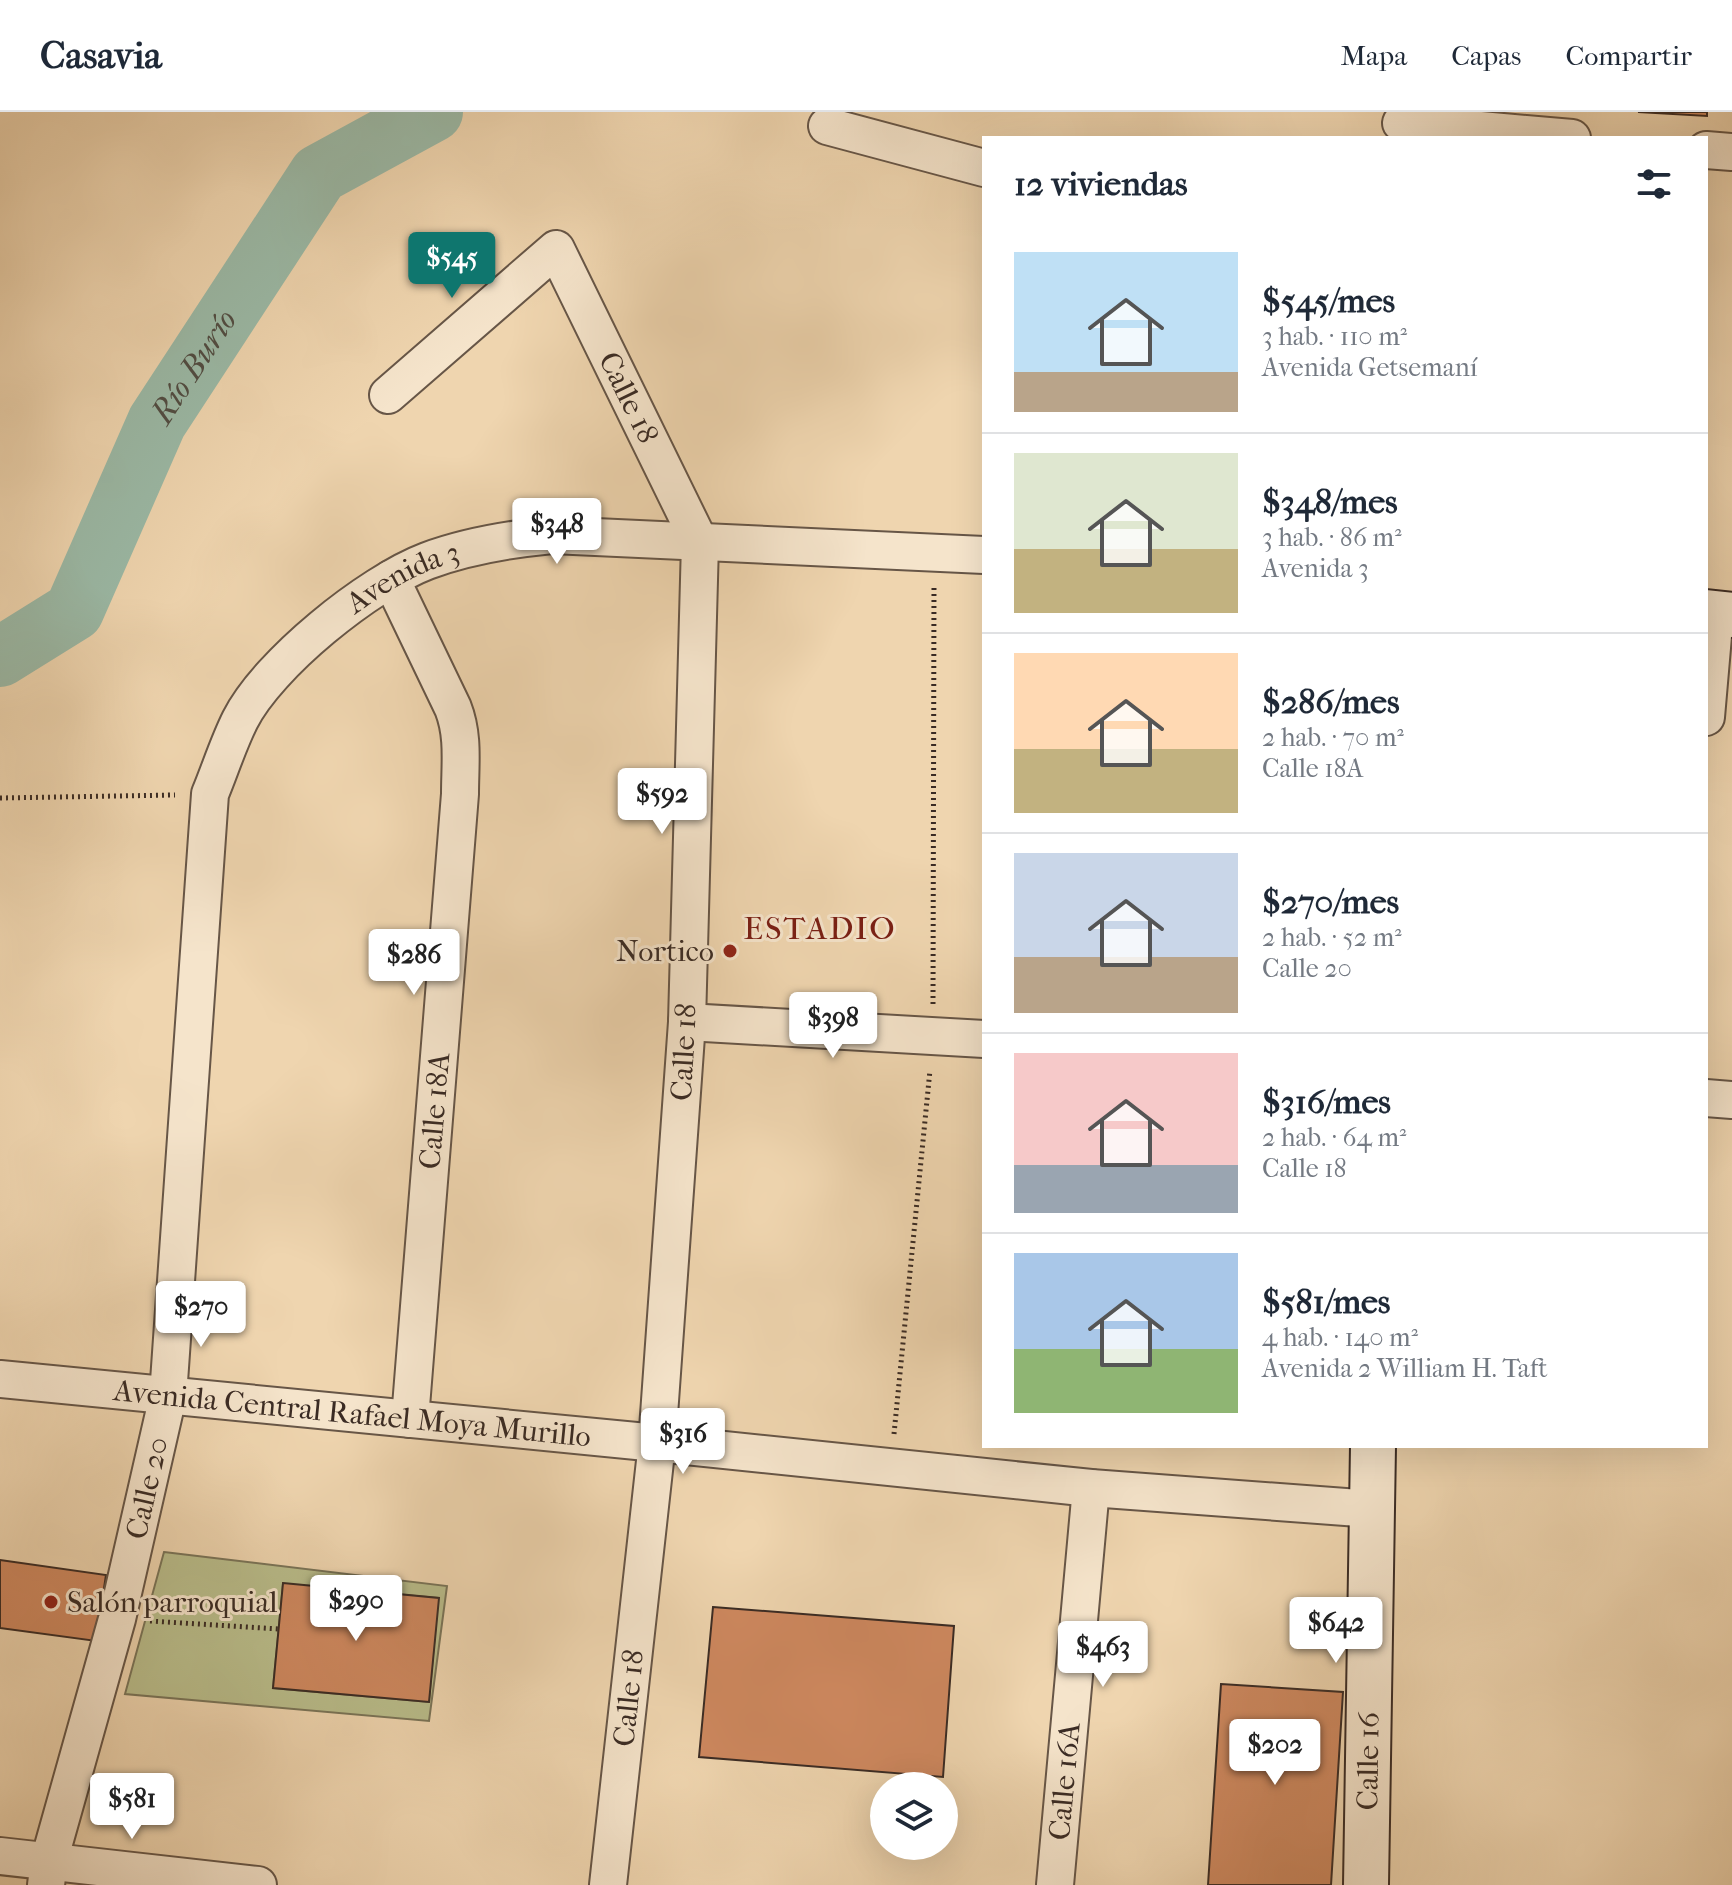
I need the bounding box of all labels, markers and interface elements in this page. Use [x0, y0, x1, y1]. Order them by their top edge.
text: Casavia [40, 33, 162, 78]
text: Mapa [1340, 39, 1407, 72]
text: Capas [1451, 39, 1521, 72]
text: Compartir [1565, 39, 1692, 72]
icon: filters [1632, 162, 1676, 206]
text: 12 viviendas [1014, 164, 1188, 204]
pin: $545 [405, 232, 499, 300]
text: $545 [426, 242, 478, 273]
text: $545/mes [1262, 281, 1395, 321]
icon: home [1078, 284, 1174, 380]
water label: Río Burío [142, 303, 244, 432]
text: 3 hab. · 110 m² [1262, 321, 1407, 352]
street label: Calle 18 [592, 346, 666, 449]
text: Avenida Getsemaní [1262, 352, 1477, 383]
text: $348/mes [1262, 482, 1398, 522]
icon: home [1078, 485, 1174, 581]
pin: $348 [510, 498, 604, 566]
text: $348 [530, 508, 584, 539]
text: 3 hab. · 86 m² [1262, 522, 1402, 553]
street label: Avenida 3 [338, 534, 463, 621]
text: Avenida 3 [1262, 553, 1369, 584]
text: $286/mes [1262, 682, 1399, 722]
icon: home [1078, 685, 1174, 781]
text: 2 hab. · 70 m² [1262, 722, 1404, 753]
text: Calle 18A [1262, 753, 1363, 784]
pin: $592 [615, 768, 709, 836]
text: $592 [636, 778, 688, 809]
text: $270/mes [1262, 882, 1399, 922]
icon: home [1078, 885, 1174, 981]
district label: ESTADIO [743, 910, 897, 947]
text: 2 hab. · 52 m² [1262, 922, 1402, 953]
pin: $286 [367, 929, 461, 997]
place label: Nortico [616, 934, 714, 969]
text: $286 [387, 939, 441, 970]
marker: Nortico [721, 942, 739, 960]
text: Calle 20 [1262, 953, 1352, 984]
pin: $398 [786, 992, 880, 1060]
street label: Calle 18 [664, 1002, 704, 1102]
text: $398 [807, 1002, 859, 1033]
street label: Calle 18A [412, 1051, 458, 1171]
text: $316/mes [1262, 1082, 1391, 1122]
icon: home [1078, 1085, 1174, 1181]
text: 2 hab. · 64 m² [1262, 1122, 1406, 1153]
text: Calle 18 [1262, 1153, 1347, 1184]
pin: $270 [154, 1281, 248, 1349]
text: $581/mes [1262, 1282, 1390, 1322]
icon: home [1078, 1285, 1174, 1381]
text: $270 [174, 1291, 228, 1322]
text: 4 hab. · 140 m² [1262, 1322, 1418, 1353]
text: Avenida 2 William H. Taft [1262, 1353, 1548, 1384]
street label: Avenida Central Rafael Moya Murillo [111, 1373, 593, 1454]
pin: $316 [636, 1408, 730, 1476]
text: $316 [659, 1418, 707, 1449]
street label: Calle 20 [118, 1433, 176, 1542]
pin: $290 [309, 1575, 403, 1643]
place label: Salón parroquial [67, 1585, 278, 1620]
text: $290 [328, 1585, 384, 1616]
marker: Salón parroquial [42, 1593, 60, 1611]
pin: $642 [1289, 1597, 1383, 1665]
text: $642 [1307, 1607, 1365, 1638]
pin: $463 [1056, 1621, 1150, 1689]
text: $463 [1076, 1631, 1130, 1662]
street label: Calle 18 [607, 1648, 651, 1748]
street label: Calle 16 [1350, 1711, 1386, 1811]
pin: $202 [1228, 1719, 1322, 1787]
street label: Calle 16A [1042, 1721, 1087, 1842]
text: $202 [1247, 1729, 1303, 1760]
map controls [870, 1772, 958, 1860]
button: layers [870, 1772, 958, 1860]
pin: $581 [85, 1773, 179, 1841]
text: $581 [108, 1783, 156, 1814]

